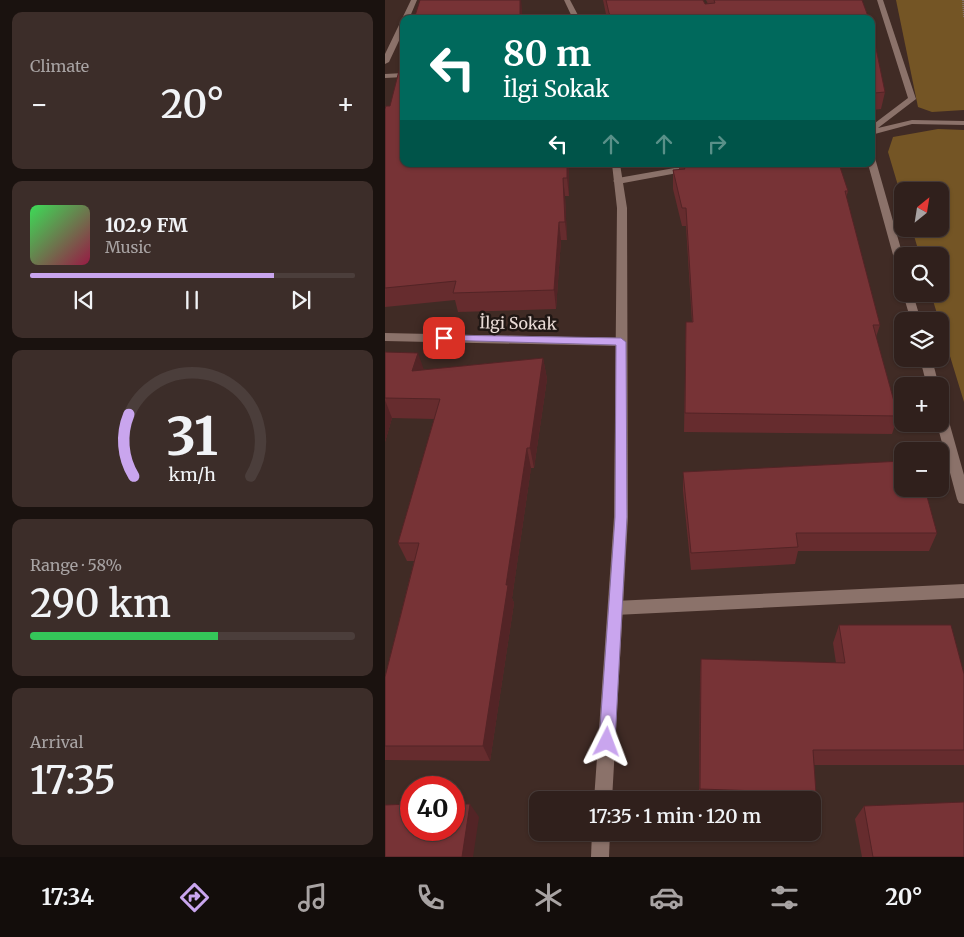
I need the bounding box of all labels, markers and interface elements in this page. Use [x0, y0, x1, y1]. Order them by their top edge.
text: 80 m [503, 32, 591, 76]
icon: left [420, 35, 485, 100]
text: Climate [30, 56, 89, 76]
text: İlgi Sokak [503, 75, 609, 103]
text: 20° [161, 81, 224, 128]
text: − [30, 86, 49, 122]
text: + [336, 86, 355, 122]
icon: left [544, 130, 572, 158]
icon: ahead [597, 130, 625, 158]
icon: ahead [650, 130, 678, 158]
icon: right [703, 130, 731, 158]
north arrow [894, 182, 949, 238]
map controls [894, 182, 949, 497]
text: 102.9 FM [105, 213, 188, 237]
text: Music [105, 237, 151, 257]
button: search [894, 247, 949, 302]
icon: previous [70, 286, 98, 314]
icon: pause [178, 286, 206, 314]
icon: next [287, 286, 315, 314]
street label: İlgi Sokak [479, 312, 558, 334]
button: layers [894, 312, 949, 367]
pin [423, 317, 465, 359]
icon: arrive [430, 324, 458, 352]
button: + [894, 377, 949, 432]
text: 31 [167, 404, 218, 469]
button: − [894, 442, 949, 497]
text: km/h [169, 463, 216, 486]
text: Range · 58% [30, 555, 122, 575]
text: 290 km [30, 580, 171, 627]
position arrow [580, 715, 632, 767]
text: Arrival [30, 732, 83, 752]
text: 17:35 [30, 757, 116, 804]
speed limit sign: 40 [400, 776, 465, 841]
text: 17:35 · 1 min · 120 m [589, 804, 761, 828]
icon: directions [177, 880, 212, 915]
icon: music [295, 880, 330, 915]
icon: phone [413, 880, 448, 915]
icon: climate [531, 880, 566, 915]
icon: car [649, 880, 684, 915]
icon: filters [767, 880, 802, 915]
text: 17:34 [42, 883, 94, 911]
text: 20° [885, 883, 922, 911]

